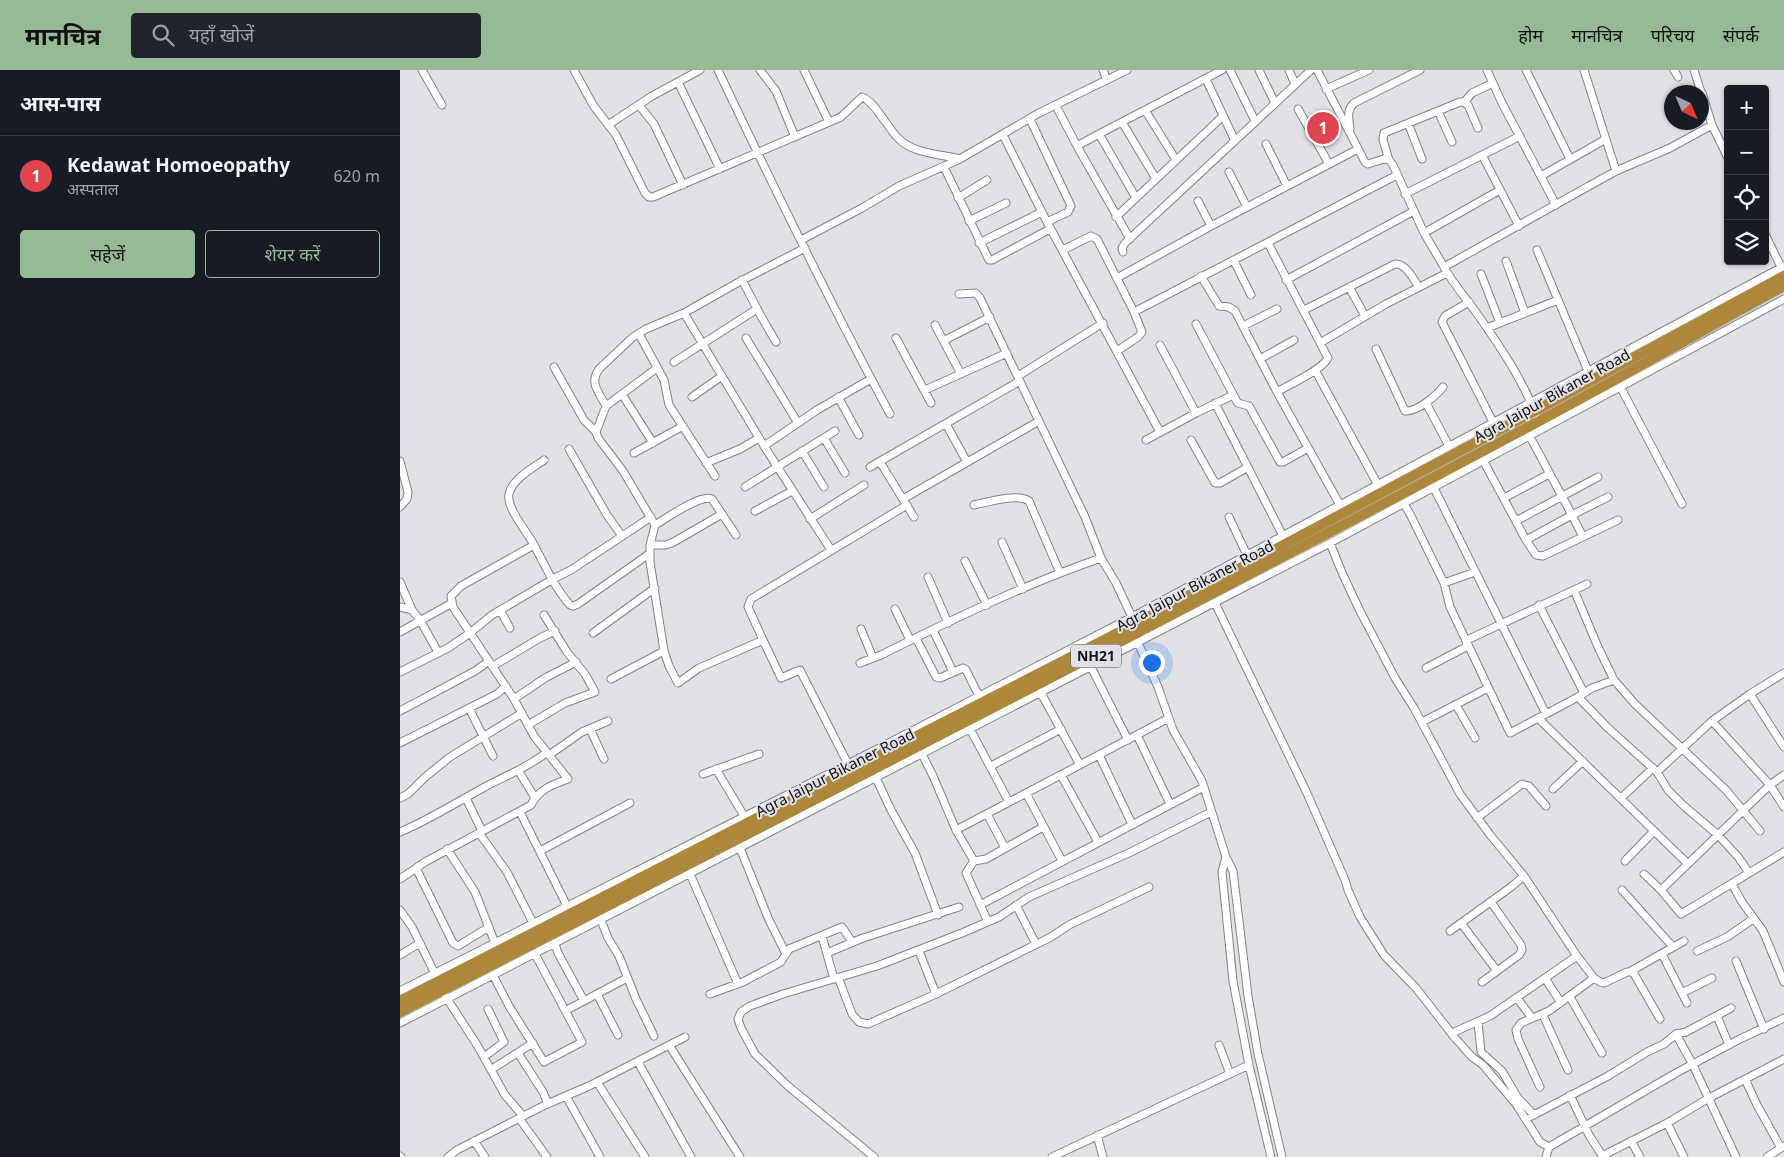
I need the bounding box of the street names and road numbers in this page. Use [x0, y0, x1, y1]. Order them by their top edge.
street label: Agra Jaipur Bikaner Road [1470, 344, 1633, 447]
street label: Agra Jaipur Bikaner Road [1112, 535, 1277, 635]
road number: NH21 [1071, 644, 1121, 668]
street label: Agra Jaipur Bikaner Road [752, 723, 917, 821]

